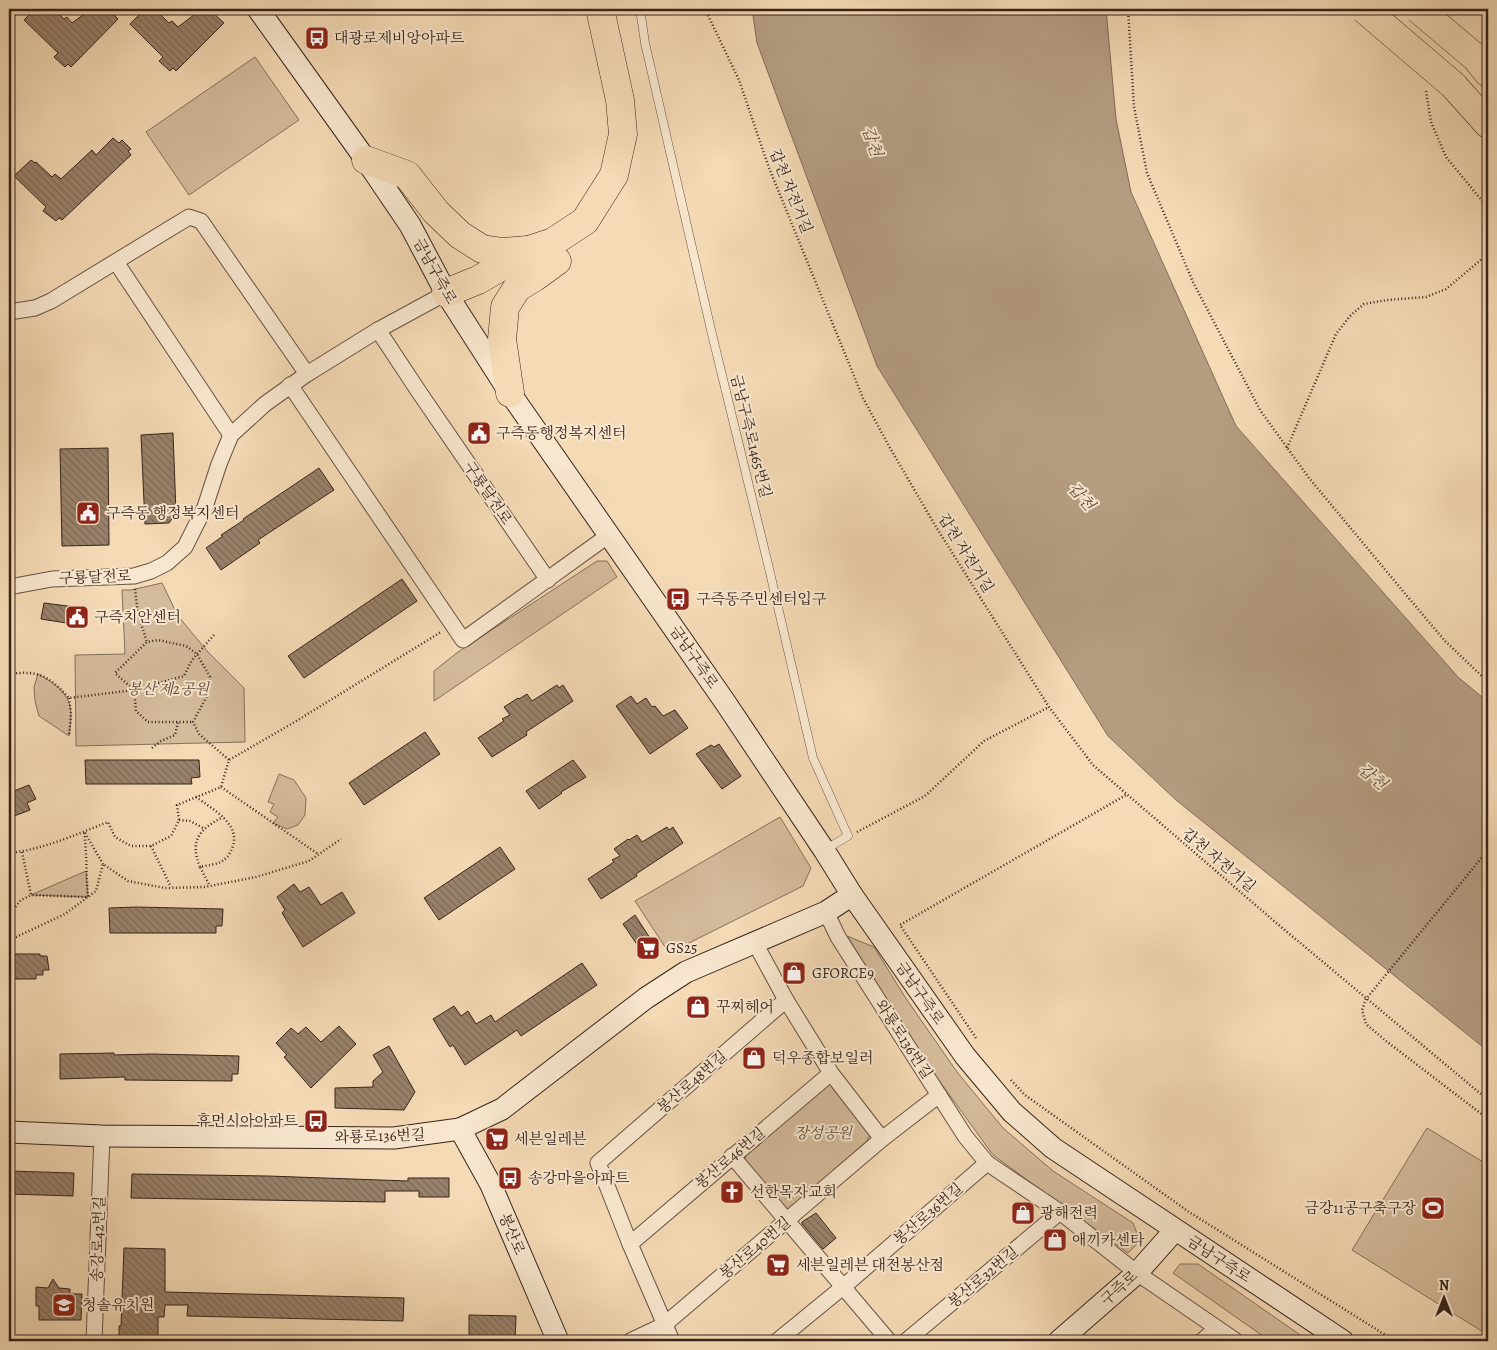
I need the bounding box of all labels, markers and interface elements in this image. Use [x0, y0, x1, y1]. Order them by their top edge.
bus stop icon: 대광로제비앙아파트 [304, 25, 330, 51]
place label: 대광로제비앙아파트 [334, 28, 465, 48]
water label: 갑천 [857, 123, 888, 161]
street label: 갑천 자전거길 [765, 146, 817, 236]
street label: 금남구즉로 [409, 234, 462, 308]
street label: 금남구즉로1465번길 [726, 372, 776, 500]
public building icon: 구즉동행정복지센터 [466, 420, 492, 446]
place label: 구즉동행정복지센터 [496, 423, 626, 443]
street label: 구룡달전로 [459, 457, 517, 529]
water label: 갑천 [1063, 478, 1101, 517]
public building icon: 구즉동 행정복지센터 [75, 500, 101, 526]
place label: 구즉동 행정복지센터 [106, 503, 239, 523]
street label: 갑천 자전거길 [934, 510, 998, 596]
street label: 구룡달전로 [58, 566, 132, 588]
bus stop icon: 구즉동주민센터입구 [665, 586, 691, 612]
place label: 구즉동주민센터입구 [696, 589, 827, 609]
public building icon: 구즉치안센터 [64, 604, 90, 630]
place label: 구즉치안센터 [94, 607, 181, 627]
street label: 금남구즉로 [665, 622, 723, 693]
park label: 봉산 제2공원 [127, 679, 210, 699]
water label: 갑천 [1353, 758, 1392, 796]
street label: 갑천 자전거길 [1178, 823, 1260, 897]
supermarket icon: GS25 [635, 935, 661, 961]
place label: GS25 [666, 938, 698, 958]
street label: 금남구즉로 [891, 958, 949, 1029]
shop icon: GFORCE9 [781, 960, 807, 986]
place label: GFORCE9 [812, 963, 874, 983]
shop icon: 꾸찌헤어 [685, 994, 711, 1020]
street label: 와룡로136번길 [871, 995, 937, 1083]
place label: 꾸찌헤어 [716, 997, 774, 1017]
shop icon: 덕우종합보일러 [741, 1045, 767, 1071]
street label: 봉산로48번길 [653, 1046, 731, 1118]
place label: 덕우종합보일러 [772, 1048, 873, 1068]
bus stop icon: 휴먼시아아파트 [303, 1108, 329, 1134]
place label: 휴먼시아아파트 [197, 1111, 299, 1131]
street label: 봉산로46번길 [691, 1123, 769, 1193]
park label: 장성공원 [794, 1123, 853, 1143]
street label: 와룡로136번길 [334, 1124, 426, 1148]
supermarket icon: 세븐일레븐 [484, 1126, 510, 1152]
place label: 세븐일레븐 [514, 1129, 587, 1149]
bus stop icon: 송강마을아파트 [497, 1165, 523, 1191]
place label: 송강마을아파트 [528, 1168, 630, 1188]
street label: 봉산로36번길 [889, 1178, 967, 1250]
church icon: 선한목자교회 [719, 1179, 745, 1205]
place label: 선한목자교회 [750, 1182, 837, 1202]
street label: 송강로42번길 [86, 1195, 110, 1283]
sports icon: 금강11공구축구장 [1420, 1195, 1446, 1221]
place label: 금강11공구축구장 [1304, 1198, 1416, 1218]
shop icon: 광해전력 [1010, 1200, 1036, 1226]
place label: 광해전력 [1040, 1203, 1098, 1223]
street label: 봉산로 [494, 1210, 530, 1258]
street label: 봉산로40번길 [715, 1212, 795, 1284]
shop icon: 애끼카센타 [1042, 1227, 1068, 1253]
place label: 애끼카센타 [1072, 1230, 1145, 1250]
street label: 금남구즉로 [1183, 1231, 1255, 1287]
street label: 봉산로32번길 [944, 1242, 1022, 1312]
supermarket icon: 세븐일레븐 대전봉산점 [765, 1252, 791, 1278]
place label: 세븐일레븐 대전봉산점 [796, 1255, 944, 1275]
street label: 구즉로 [1096, 1266, 1142, 1310]
north arrow [1420, 1272, 1470, 1322]
text: N [1439, 1276, 1449, 1295]
school or university icon: 청솔유치원 [51, 1292, 77, 1318]
place label: 청솔유치원 [82, 1295, 154, 1315]

